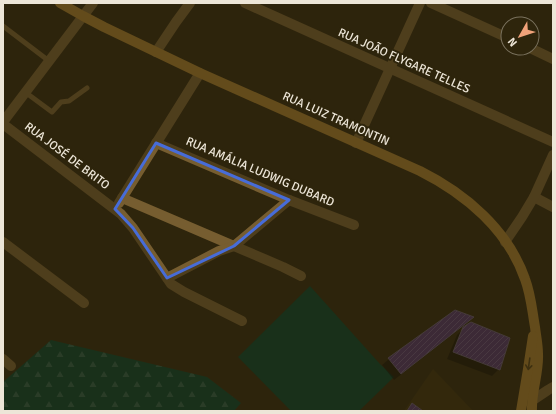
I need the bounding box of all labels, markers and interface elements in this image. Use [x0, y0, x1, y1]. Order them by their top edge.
north arrow [500, 16, 540, 56]
street label: RUA JOÃO FLYGARE TELLES [336, 25, 473, 97]
text: N [505, 35, 520, 49]
street label: RUA LUIZ TRAMONTIN [280, 89, 392, 149]
street label: RUA JOSÉ DE BRITO [21, 119, 113, 193]
street label: RUA AMÁLIA LUDWIG DUBARD [183, 134, 337, 210]
one-way arrow [525, 357, 533, 370]

